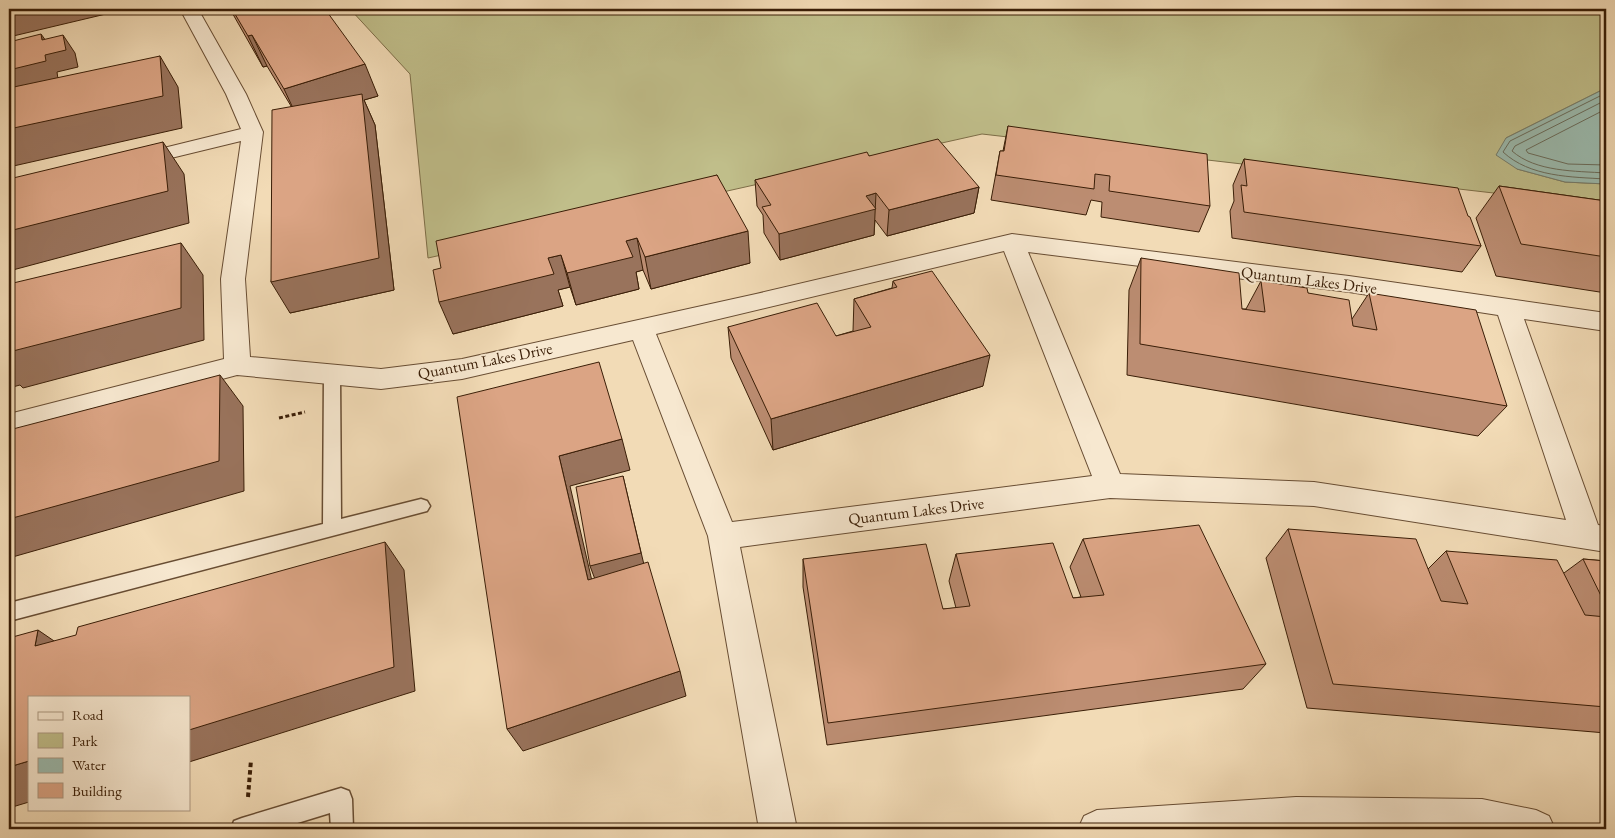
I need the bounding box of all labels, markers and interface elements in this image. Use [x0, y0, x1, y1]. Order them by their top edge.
street label: Quantum Lakes Drive [1240, 261, 1378, 299]
street label: Quantum Lakes Drive [416, 338, 554, 384]
street label: Quantum Lakes Drive [847, 492, 985, 530]
legend [28, 696, 190, 810]
text: Road [72, 705, 104, 724]
text: Park [72, 731, 99, 750]
text: Water [72, 755, 106, 774]
text: Building [72, 781, 122, 800]

